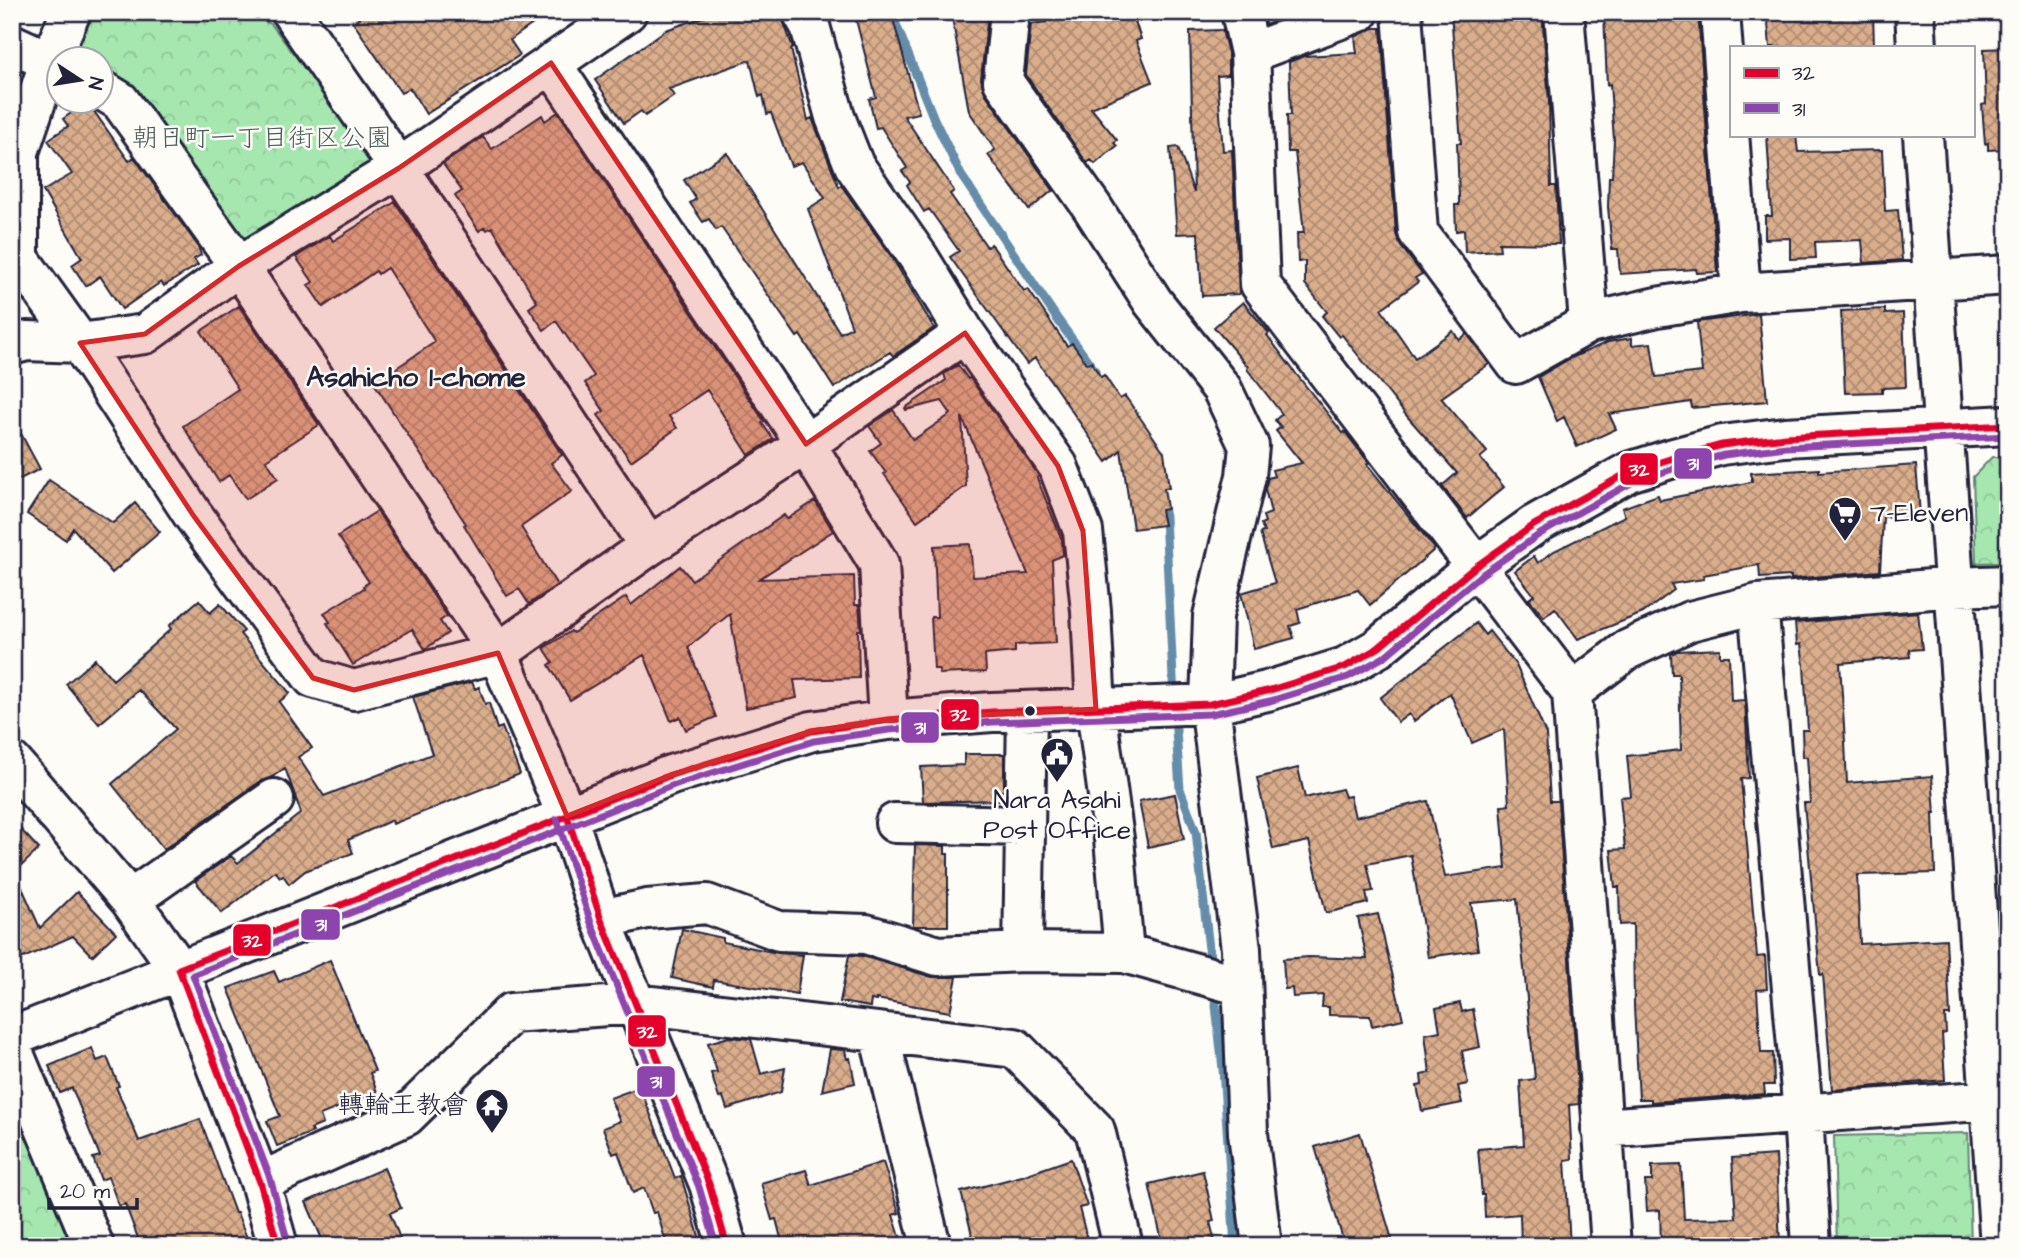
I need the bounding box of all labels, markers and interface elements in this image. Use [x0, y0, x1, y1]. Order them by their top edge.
north arrow [46, 46, 116, 116]
legend [1730, 46, 1974, 136]
text: 32 [1792, 59, 1815, 88]
text: N [81, 75, 110, 92]
text: 31 [1792, 95, 1806, 124]
park label: 朝日町一丁目街区公園 [132, 120, 392, 156]
district label: Asahicho 1-chome [306, 358, 526, 397]
line badge: 31 [1673, 447, 1713, 480]
text: 31 [1686, 451, 1700, 478]
line badge: 32 [1619, 452, 1659, 486]
text: 32 [1628, 457, 1649, 484]
supermarket icon: 7-Eleven [1826, 494, 1864, 543]
place label: 7-Eleven [1870, 495, 1968, 531]
line badge: 32 [940, 698, 980, 731]
text: 32 [949, 702, 970, 729]
unlabelled marker [1023, 704, 1037, 718]
line badge: 31 [900, 711, 940, 744]
text: 31 [913, 715, 927, 742]
public building icon: Nara Asahi Post Office [1038, 735, 1076, 784]
place label: Nara Asahi Post Office [983, 782, 1131, 848]
line badge: 31 [300, 908, 341, 941]
text: 31 [314, 912, 328, 939]
line badge: 32 [232, 923, 272, 957]
text: 32 [241, 928, 262, 955]
line badge: 32 [627, 1014, 667, 1048]
text: 32 [636, 1019, 657, 1046]
line badge: 31 [636, 1065, 676, 1098]
text: 31 [649, 1069, 663, 1096]
temple icon: 轉輪王教會 [473, 1086, 511, 1135]
place label: 轉輪王教會 [338, 1087, 468, 1123]
scale bar [49, 1167, 136, 1211]
text: 20 m [60, 1177, 111, 1206]

